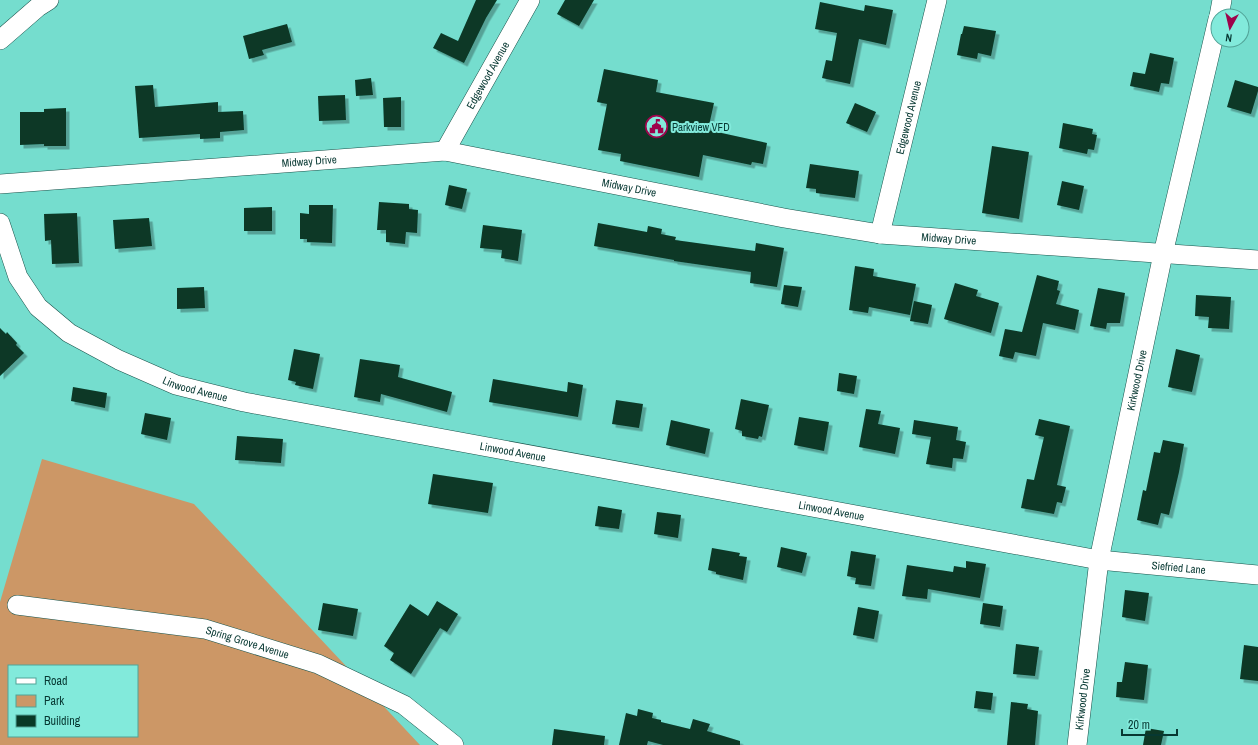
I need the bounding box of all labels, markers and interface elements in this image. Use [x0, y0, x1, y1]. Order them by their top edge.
north arrow [1210, 8, 1250, 48]
text: N [1224, 31, 1233, 45]
street label: Edgewood Avenue [463, 39, 512, 111]
street label: Edgewood Avenue [893, 79, 924, 156]
public building icon: Parkview VFD [643, 114, 669, 140]
place label: Parkview VFD [672, 120, 730, 134]
street label: Midway Drive [281, 152, 337, 170]
street label: Midway Drive [601, 175, 658, 200]
street label: Midway Drive [921, 230, 977, 248]
street label: Kirkwood Drive [1123, 349, 1150, 412]
street label: Linwood Avenue [160, 373, 229, 405]
street label: Linwood Avenue [479, 439, 547, 465]
street label: Linwood Avenue [797, 498, 866, 524]
street label: Siefried Lane [1151, 558, 1206, 577]
street label: Spring Grove Avenue [204, 623, 291, 662]
legend [8, 665, 138, 737]
street label: Kirkwood Drive [1072, 668, 1093, 731]
text: Road [44, 673, 68, 689]
text: Park [44, 693, 64, 709]
scale bar [1122, 711, 1177, 737]
text: Building [44, 713, 81, 729]
text: 20 m [1128, 717, 1150, 733]

